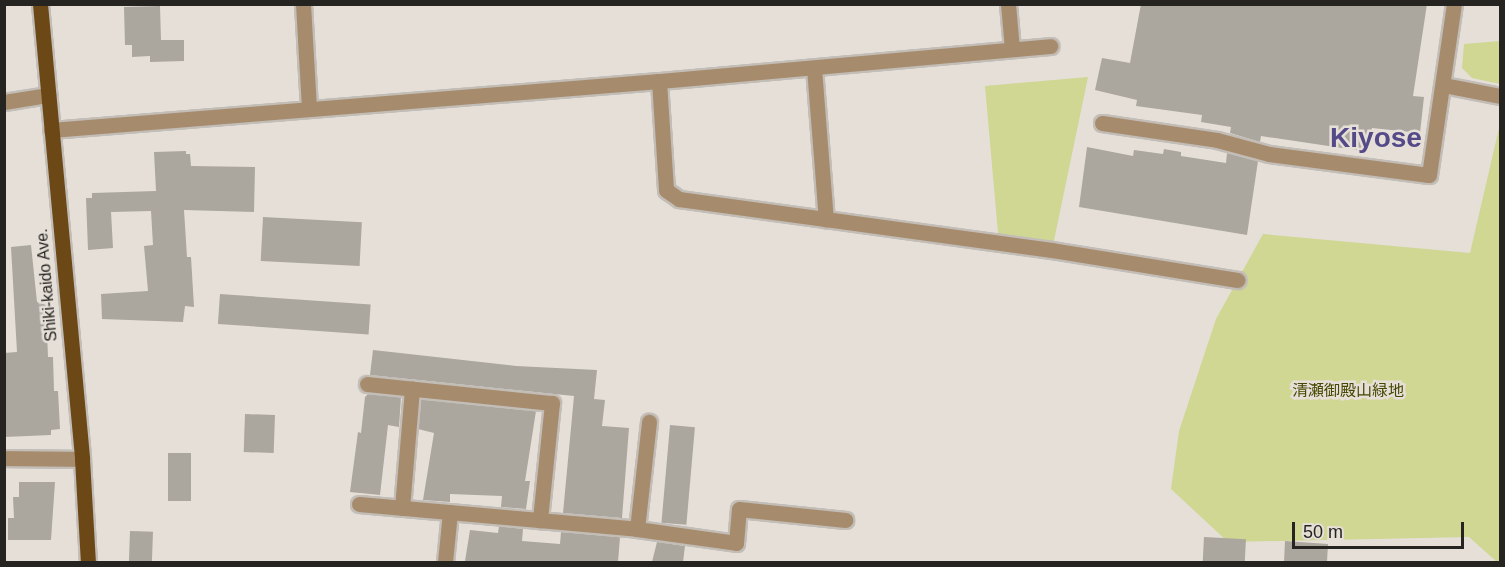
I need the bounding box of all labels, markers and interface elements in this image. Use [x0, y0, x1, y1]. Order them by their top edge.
district label: Kiyose [1330, 121, 1422, 155]
street label: Shiki-kaido Ave. [32, 227, 62, 343]
park label: 清瀬御殿山緑地 [1292, 381, 1404, 401]
scale bar [1295, 510, 1468, 548]
text: 50 m [1303, 522, 1343, 542]

